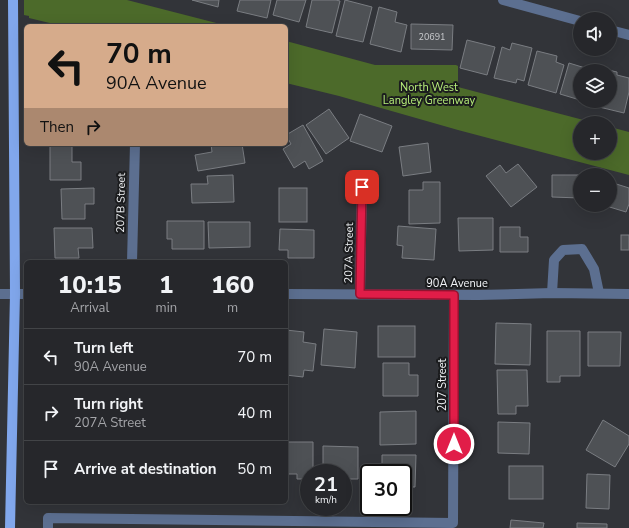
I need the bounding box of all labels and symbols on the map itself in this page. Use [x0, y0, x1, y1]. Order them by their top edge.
house number: 20691 [418, 31, 446, 43]
park label: North West Langley Greenway [383, 80, 475, 108]
pin [345, 170, 379, 204]
street label: 207B Street [113, 173, 129, 233]
street label: 207A Street [341, 222, 357, 283]
street label: 90A Avenue [426, 276, 488, 291]
street label: 207 Street [435, 359, 450, 411]
position arrow [433, 423, 475, 465]
speed limit sign: 30 [360, 464, 412, 516]

